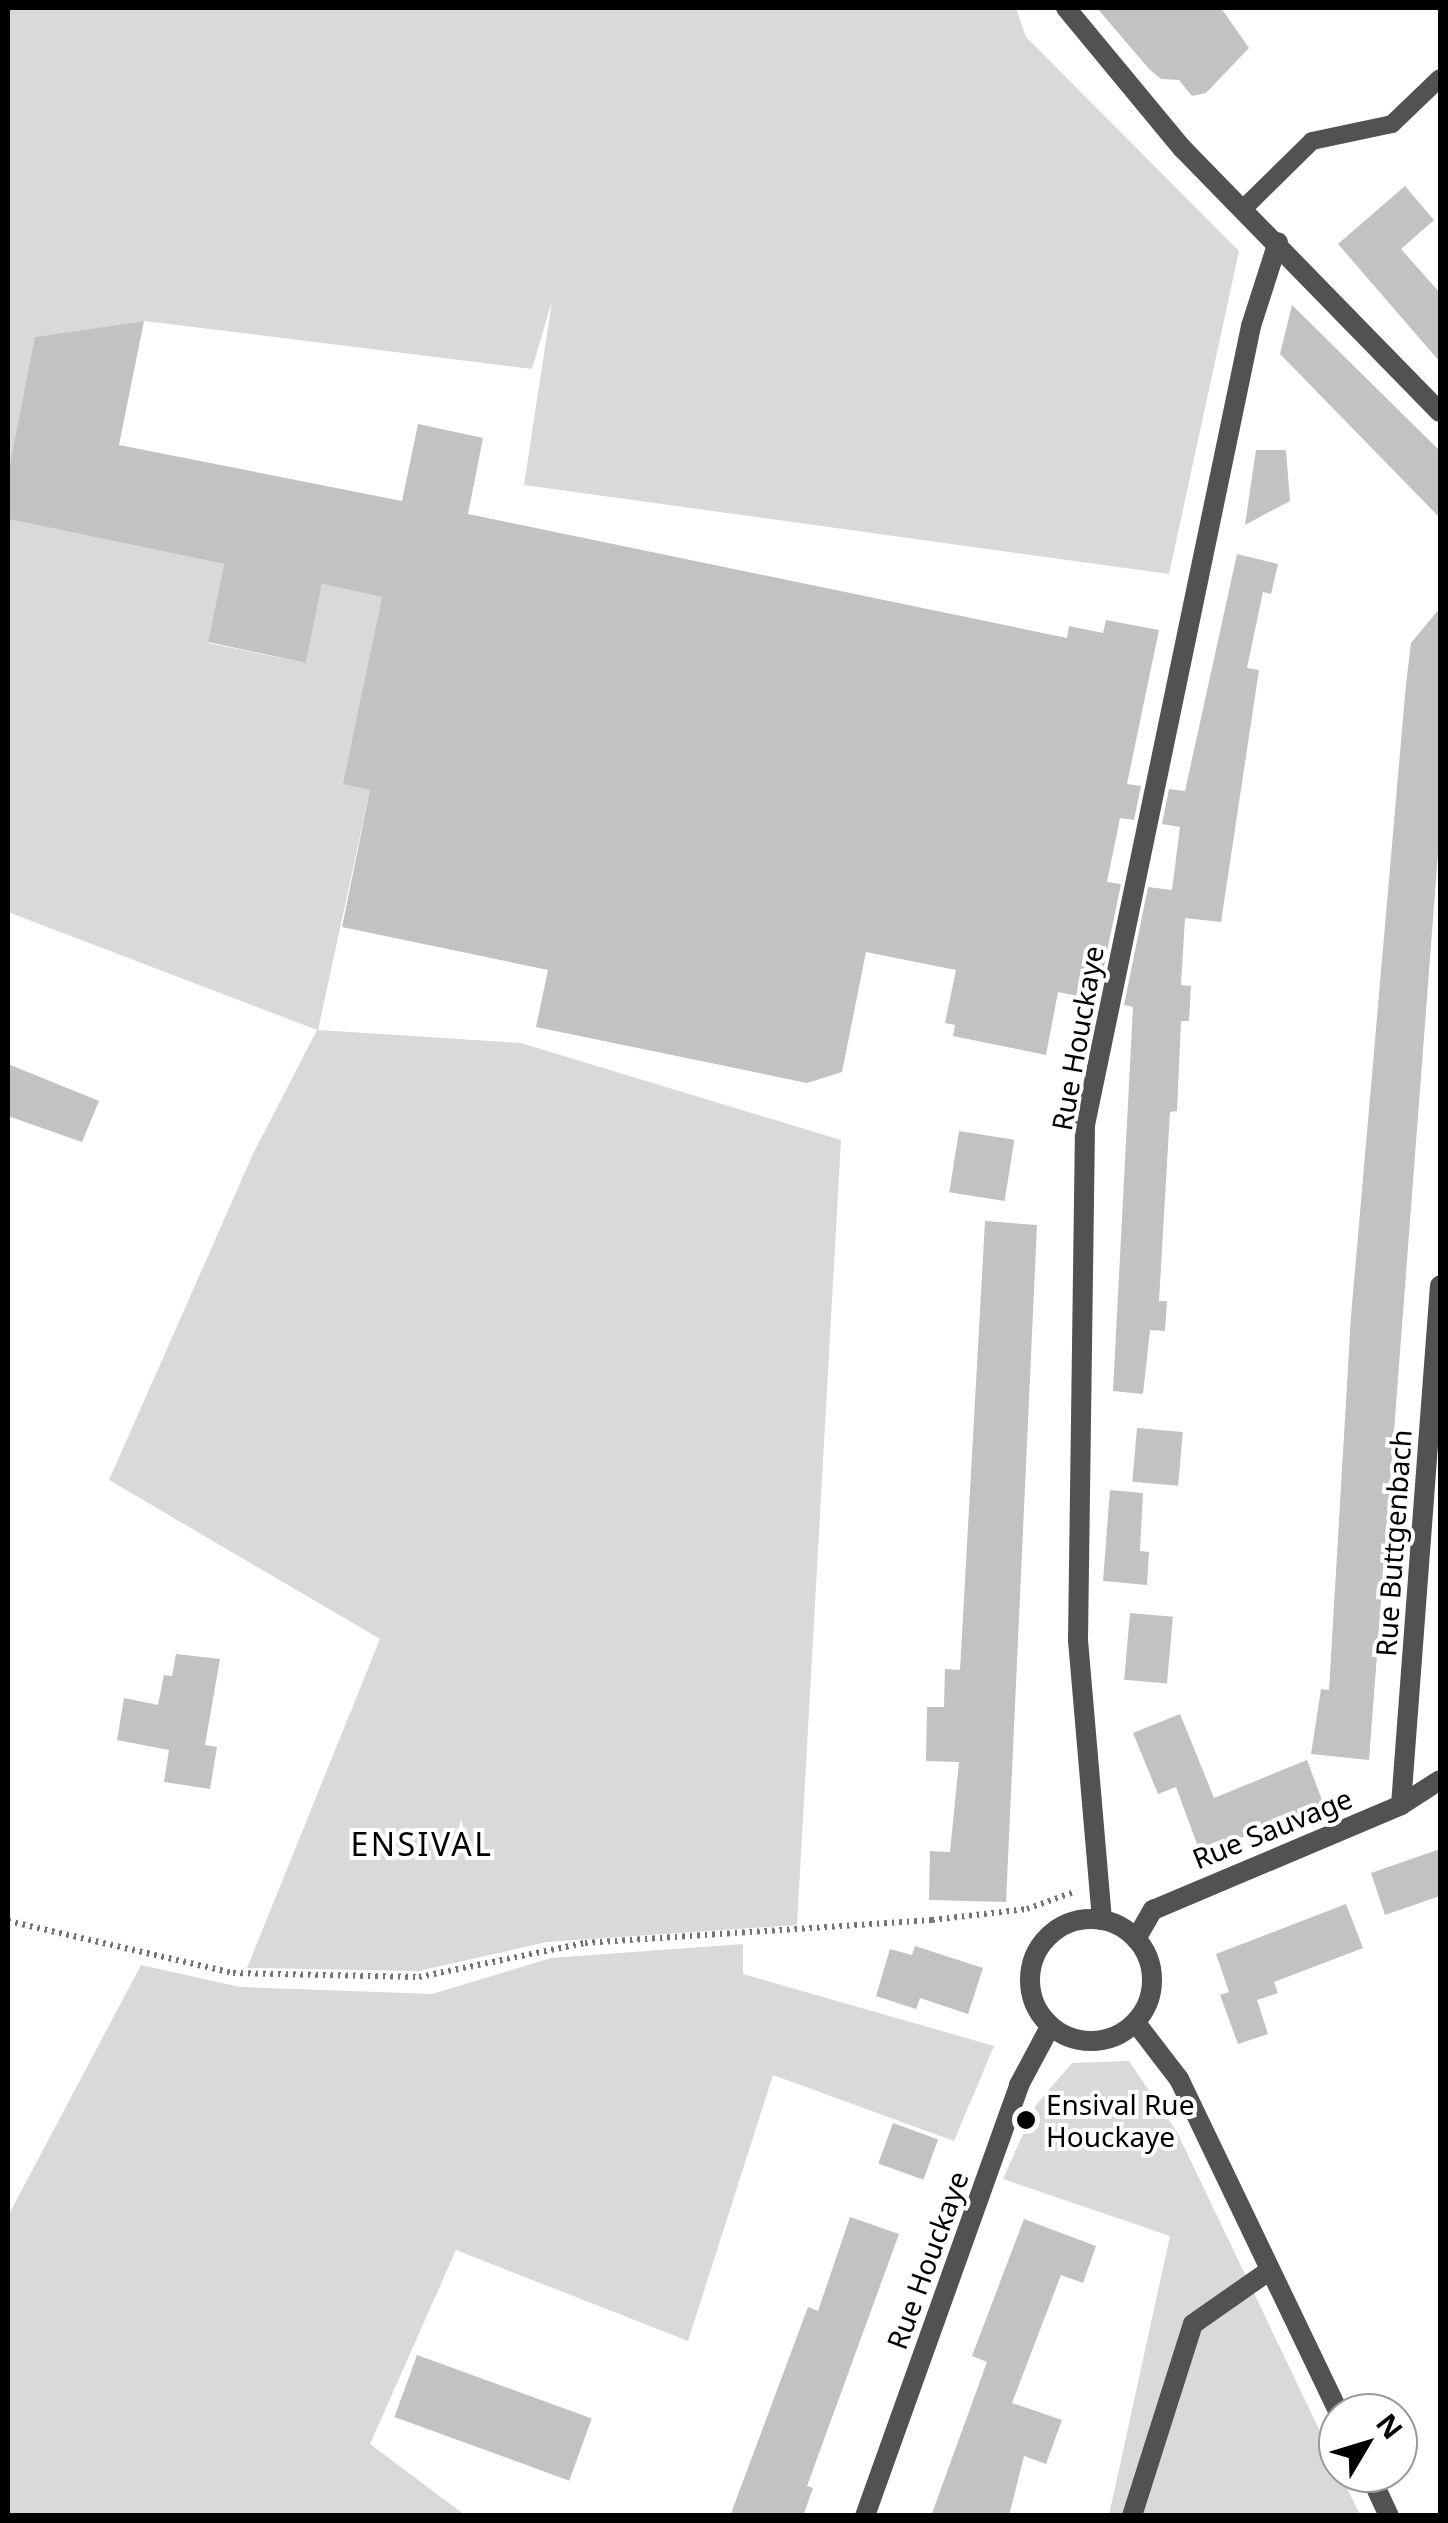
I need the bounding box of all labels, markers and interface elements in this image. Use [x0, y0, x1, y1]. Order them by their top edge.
street label: Rue Houckaye [1044, 943, 1110, 1133]
street label: Rue Buttgenbach [1368, 1428, 1418, 1658]
street label: Rue Sauvage [1187, 1781, 1357, 1875]
district label: ENSIVAL [350, 1825, 494, 1863]
place label: Ensival Rue Houckaye [1046, 2087, 1194, 2153]
marker: Ensival Rue Houckaye [1015, 2109, 1037, 2131]
street label: Rue Houckaye [879, 2166, 975, 2354]
north arrow [1318, 2393, 1418, 2493]
text: N [1368, 2405, 1412, 2446]

